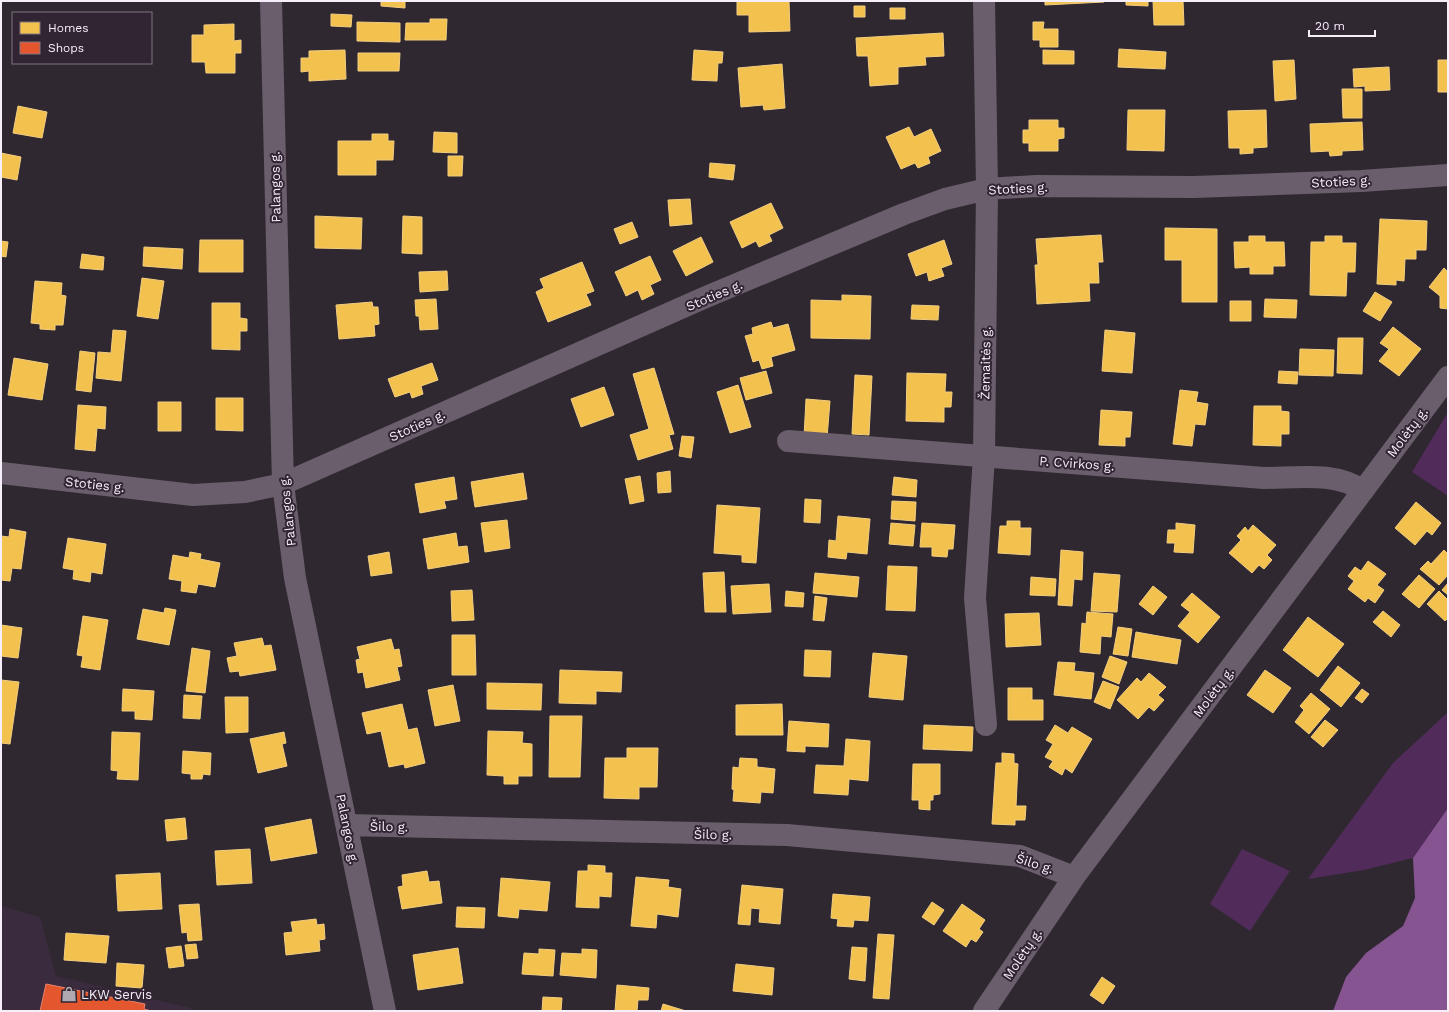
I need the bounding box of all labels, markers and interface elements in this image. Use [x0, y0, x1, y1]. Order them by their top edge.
legend [12, 12, 152, 64]
scale bar [1309, 12, 1375, 38]
text: 20 m [1315, 19, 1345, 33]
text: Homes [48, 21, 89, 35]
text: Shops [48, 41, 84, 55]
street label: Palangos g. [267, 151, 284, 223]
street label: Stoties g. [1311, 172, 1371, 191]
street label: Stoties g. [988, 179, 1048, 198]
street label: Stoties g. [684, 277, 745, 314]
street label: Žemaitės g. [976, 326, 994, 400]
street label: Molėtų g. [1384, 404, 1431, 460]
street label: Stoties g. [387, 406, 447, 444]
street label: P. Cvirkos g. [1039, 453, 1115, 474]
street label: Stoties g. [65, 474, 125, 495]
street label: Palangos g. [276, 475, 299, 547]
street label: Molėtų g. [1190, 664, 1237, 720]
street label: Palangos g. [333, 793, 362, 865]
street label: Šilo g. [370, 818, 408, 834]
street label: Šilo g. [694, 826, 732, 842]
street label: Šilo g. [1014, 849, 1056, 877]
street label: Molėtų g. [1000, 926, 1045, 983]
shop icon: LKW Servis [60, 985, 78, 1003]
place label: LKW Servis [81, 987, 152, 1002]

